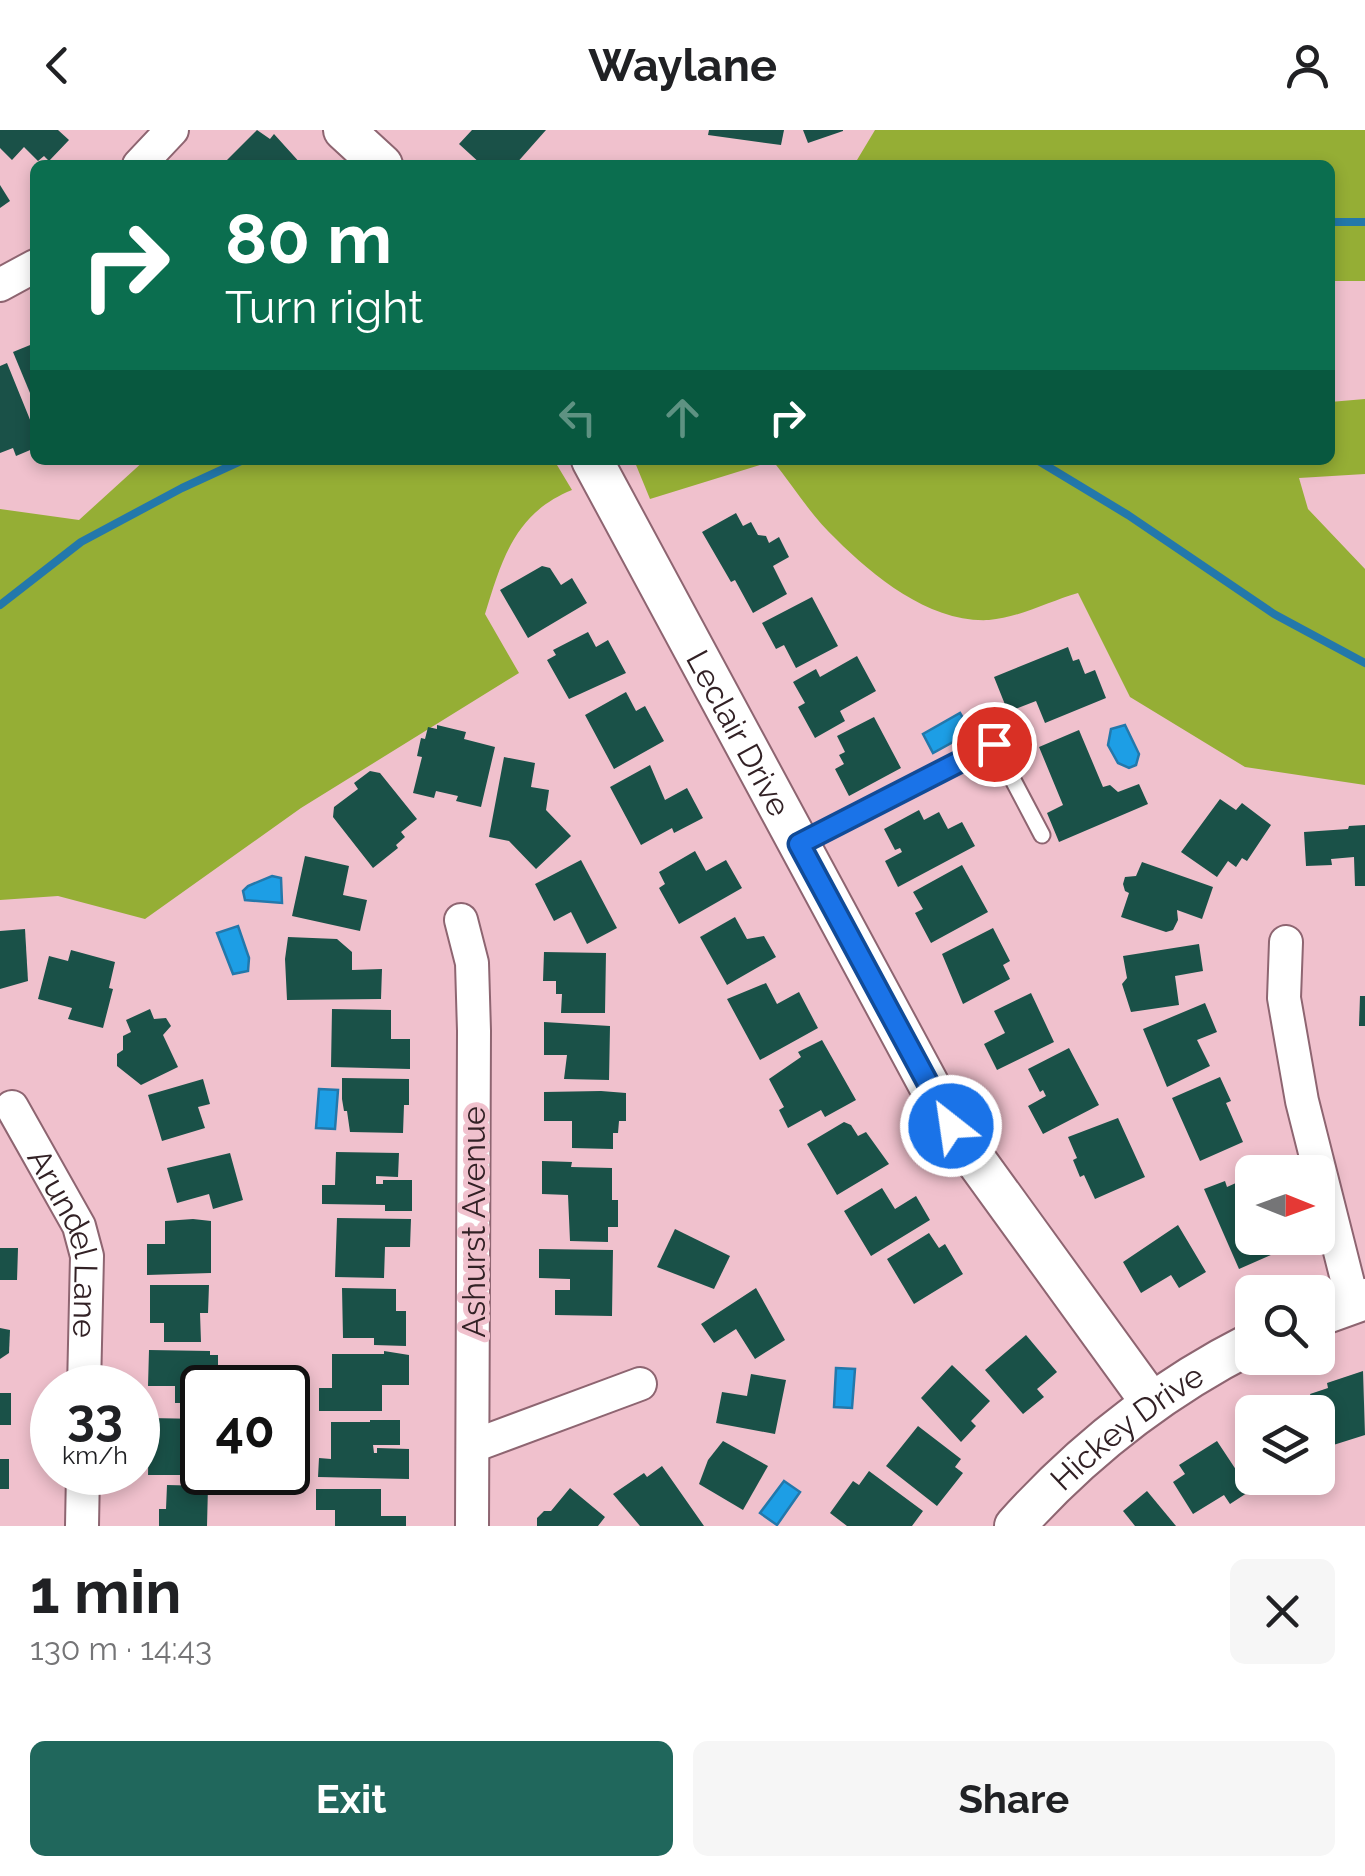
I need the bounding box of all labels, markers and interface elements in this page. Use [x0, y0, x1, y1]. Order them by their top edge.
icon: back [30, 38, 85, 93]
icon: person [1280, 38, 1335, 93]
text: Waylane [588, 39, 777, 92]
text: 80 m [225, 197, 392, 279]
icon: right [60, 200, 190, 330]
text: Turn right [225, 281, 423, 334]
icon: left [550, 390, 605, 445]
icon: ahead [655, 390, 710, 445]
icon: right [760, 390, 815, 445]
street label: Leclair Drive [679, 644, 799, 822]
pin [952, 702, 1037, 787]
icon: arrive [967, 717, 1022, 772]
position arrow [899, 1074, 1003, 1178]
street label: Ashurst Avenue [455, 1106, 492, 1338]
street label: Arundel Lane [21, 1142, 105, 1338]
north arrow [1235, 1155, 1335, 1255]
map controls [1235, 1155, 1335, 1495]
button: search [1235, 1275, 1335, 1375]
street label: Hickey Drive [1042, 1356, 1210, 1497]
speed limit sign: 40 [180, 1365, 310, 1495]
text: 33 [67, 1388, 123, 1447]
button: layers [1235, 1395, 1335, 1495]
text: km/h [62, 1440, 128, 1470]
text: 1 min [30, 1557, 181, 1627]
button: close [1230, 1559, 1335, 1664]
text: 130 m · 14:43 [30, 1630, 212, 1667]
button: Exit [30, 1741, 673, 1856]
button: Share [693, 1741, 1335, 1856]

